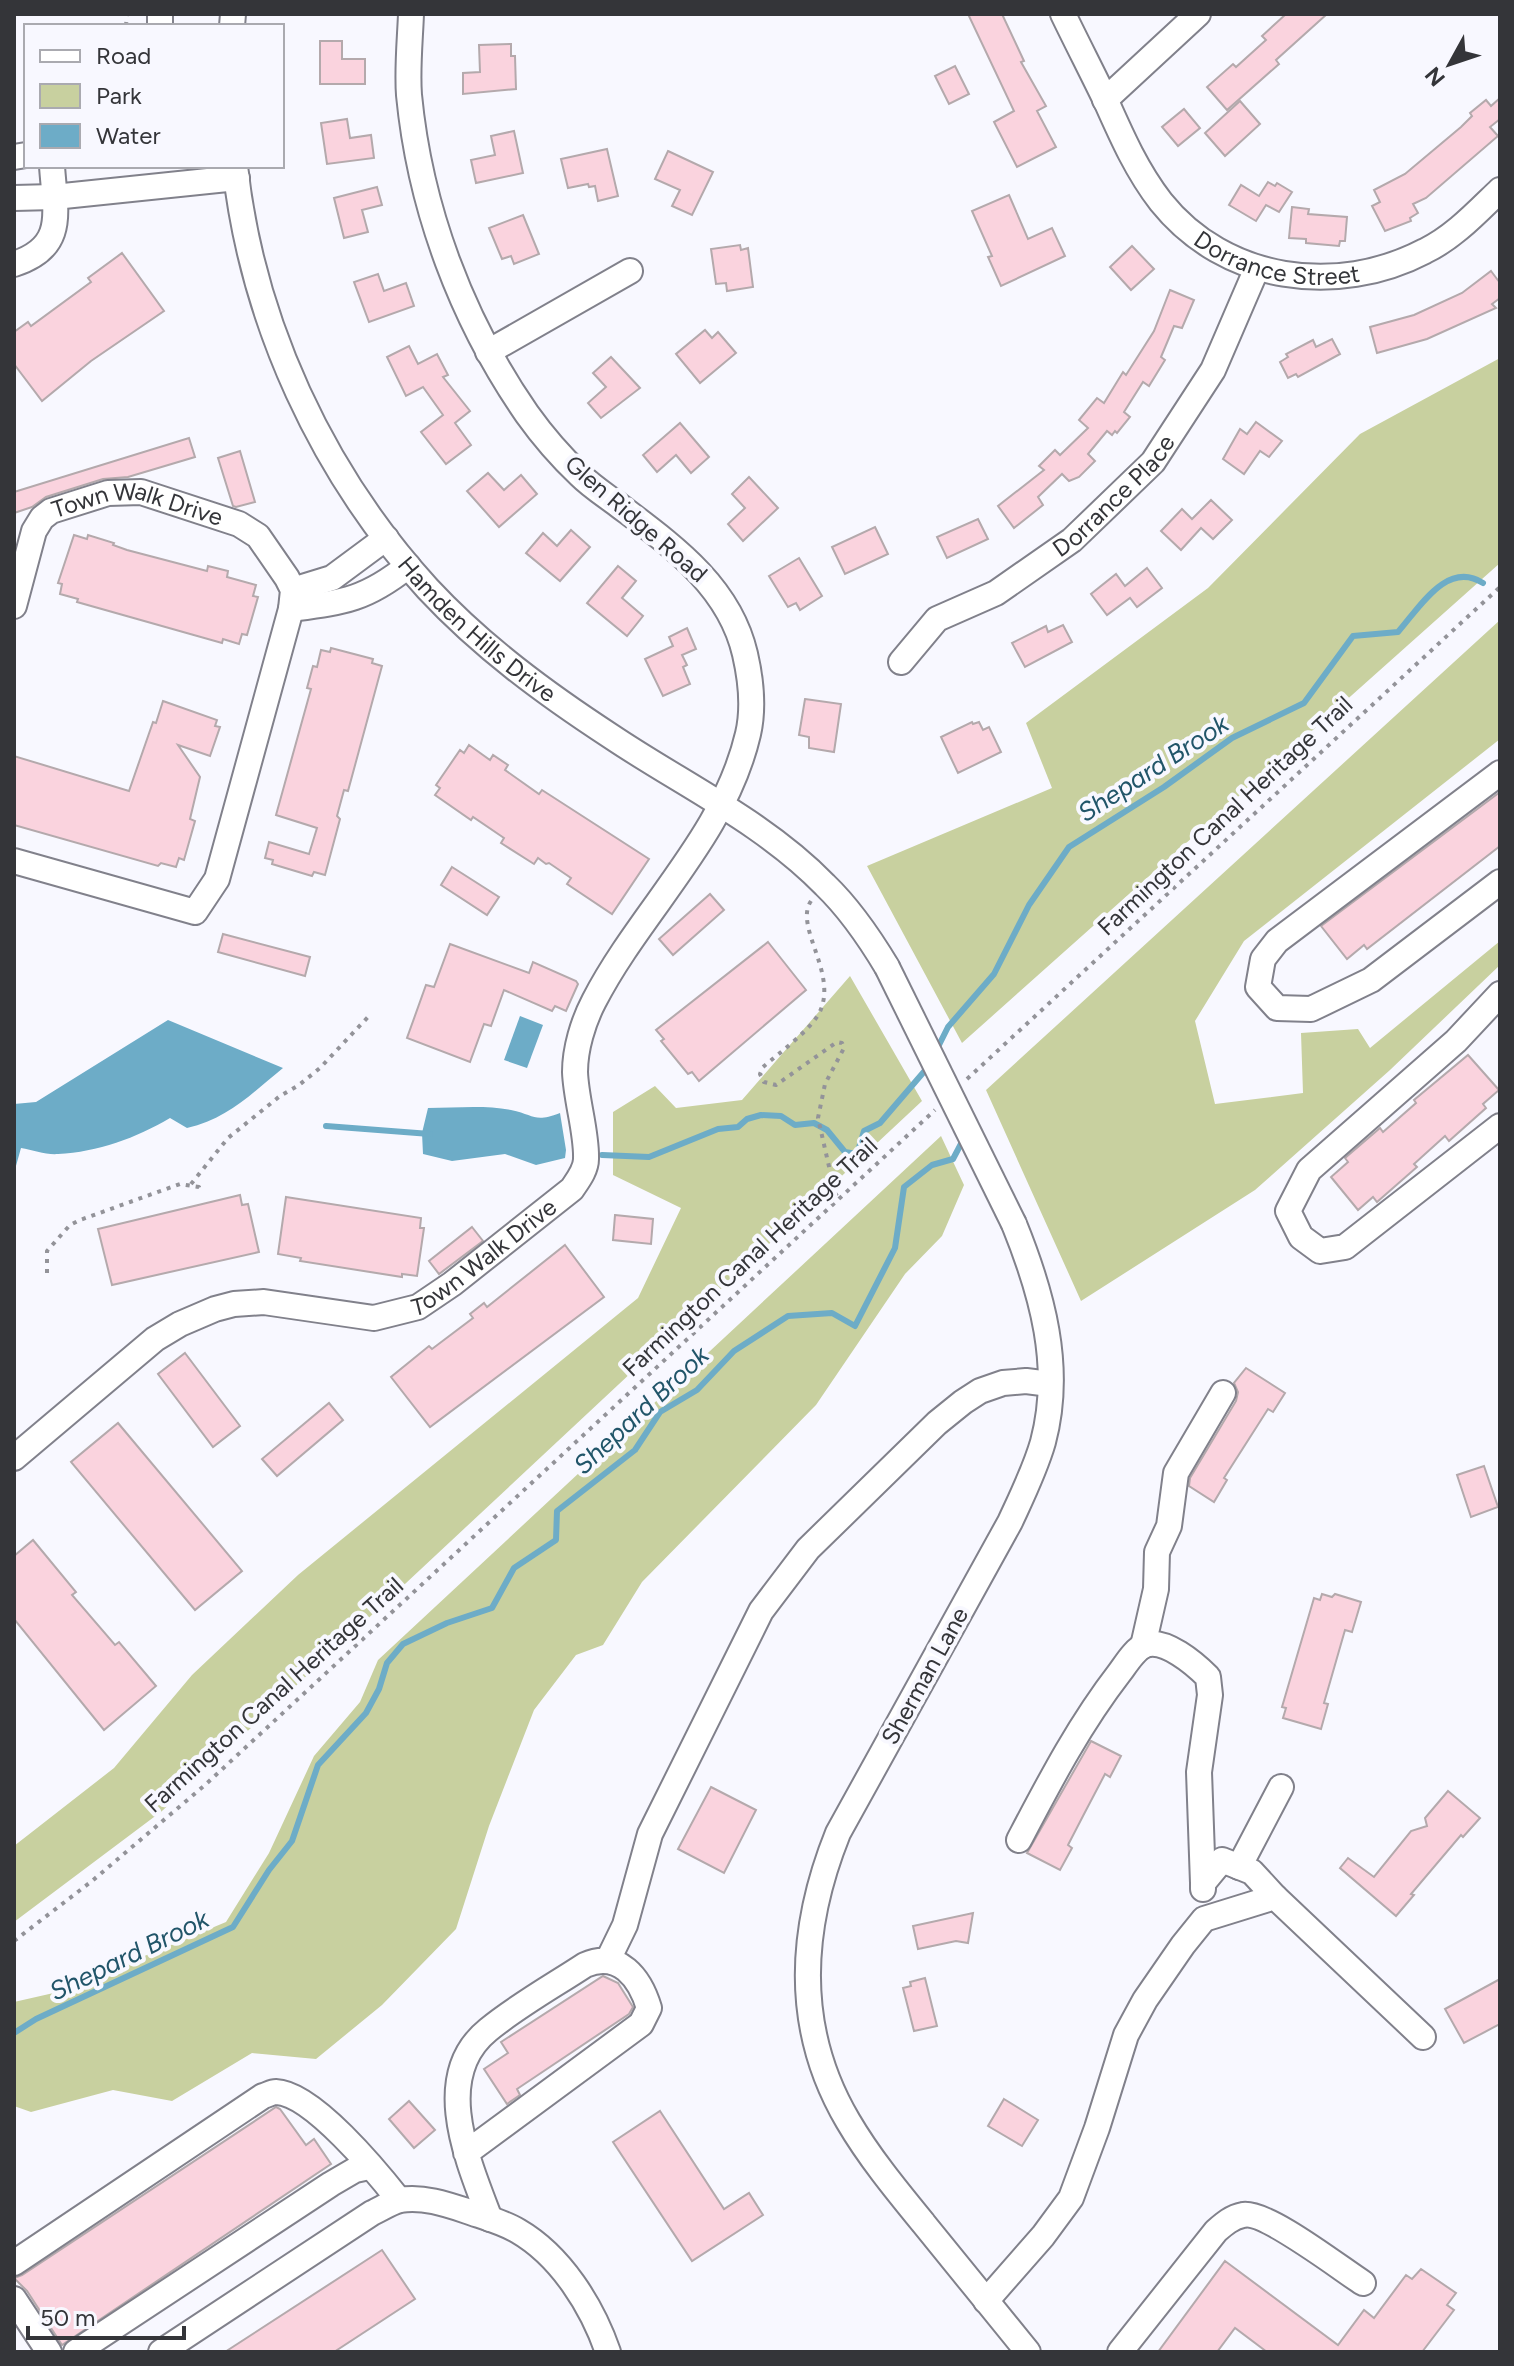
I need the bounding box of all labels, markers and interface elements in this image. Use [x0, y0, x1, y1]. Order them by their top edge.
legend [24, 24, 284, 168]
north arrow [1410, 24, 1490, 104]
text: Road [96, 41, 151, 70]
text: N [1419, 61, 1451, 92]
text: Park [96, 81, 142, 110]
text: Water [96, 121, 161, 150]
street label: Dorrance Street [1189, 224, 1362, 291]
street label: Dorrance Place [1047, 429, 1181, 563]
street label: Glen Ridge Road [559, 449, 713, 588]
street label: Town Walk Drive [48, 476, 227, 532]
street label: Hamden Hills Drive [392, 550, 562, 708]
street label: Farmington Canal Heritage Trail [1091, 690, 1358, 941]
water label: Shepard Brook [1072, 707, 1236, 829]
street label: Farmington Canal Heritage Trail [616, 1131, 883, 1382]
street label: Town Walk Drive [408, 1192, 562, 1322]
water label: Shepard Brook [567, 1338, 716, 1481]
street label: Farmington Canal Heritage Trail [138, 1571, 409, 1818]
street label: Sherman Lane [875, 1602, 974, 1749]
water label: Shepard Brook [44, 1902, 215, 2007]
scale bar [28, 2290, 184, 2340]
text: 50 m [40, 2303, 96, 2332]

